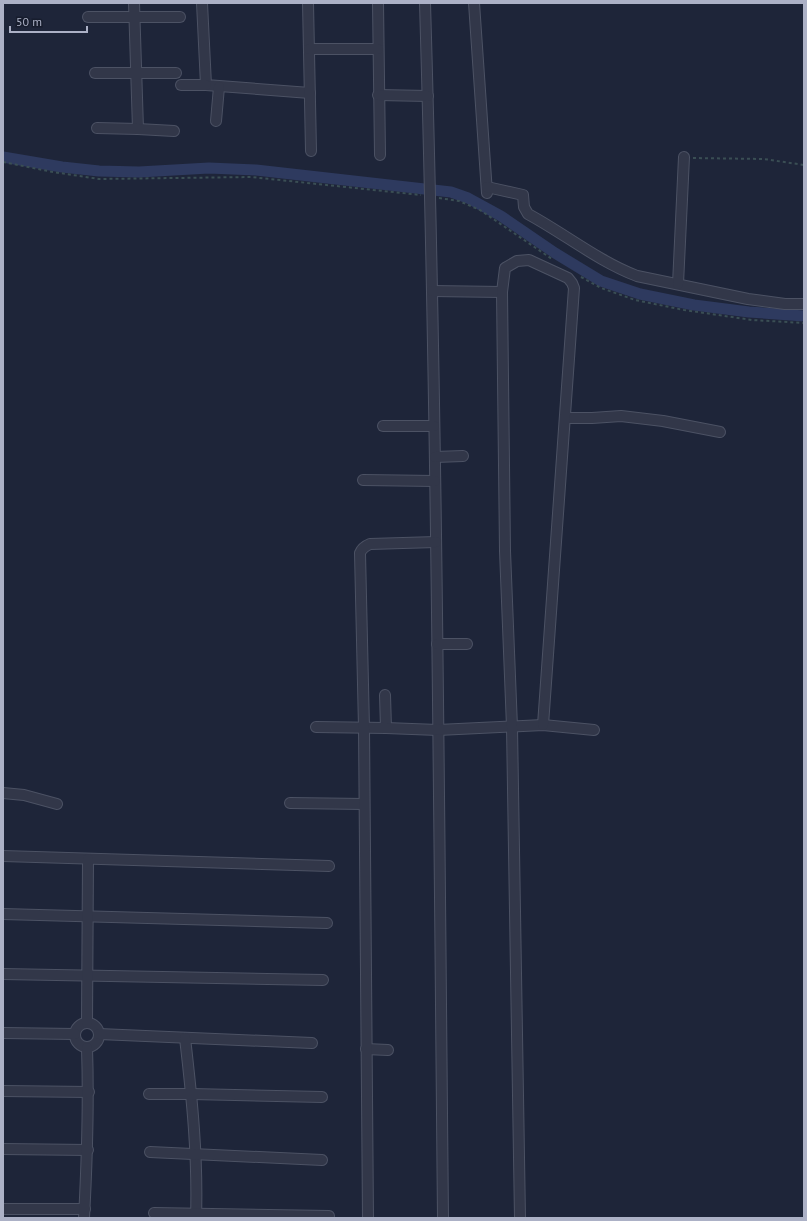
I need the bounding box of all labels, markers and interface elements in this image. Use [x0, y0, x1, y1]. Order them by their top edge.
scale bar [10, 8, 87, 34]
text: 50 m [16, 14, 42, 29]

